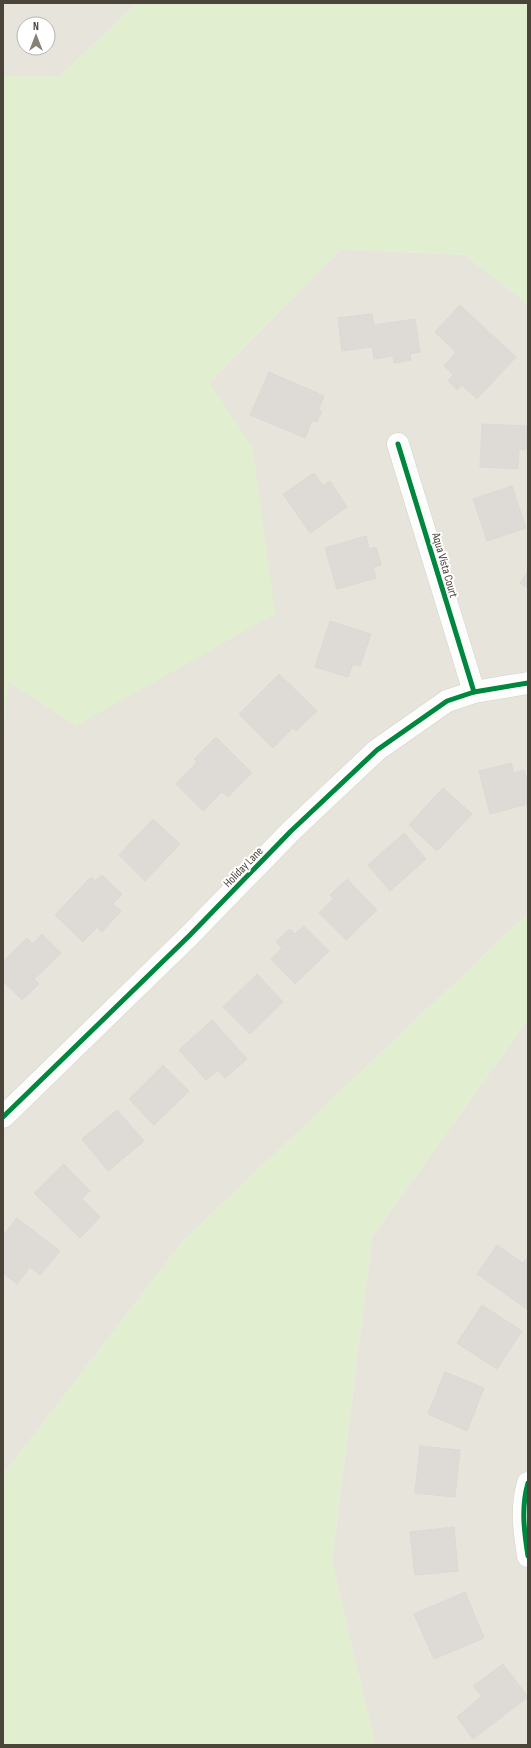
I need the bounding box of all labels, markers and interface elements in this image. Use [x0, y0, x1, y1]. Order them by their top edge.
north arrow [16, 16, 56, 56]
text: N [33, 20, 39, 33]
street label: Aqua Vista Court [428, 530, 461, 600]
street label: Holiday Lane [220, 844, 267, 891]

